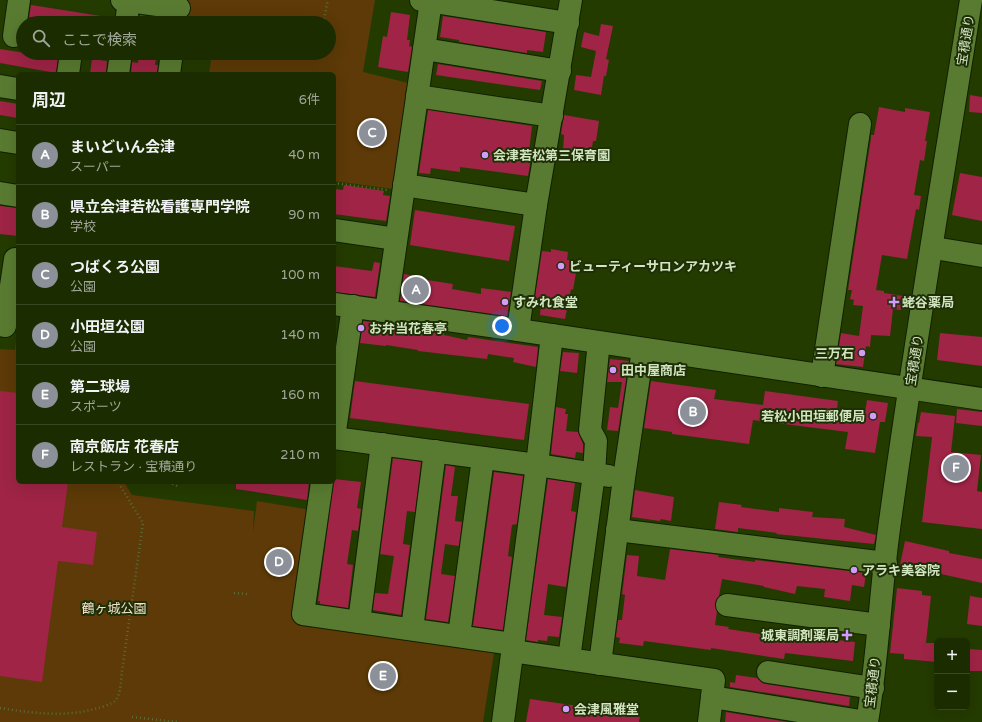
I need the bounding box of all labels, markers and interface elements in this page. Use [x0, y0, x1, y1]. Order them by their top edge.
street label: 宝積通り [954, 13, 978, 67]
search box [16, 16, 336, 60]
icon: search [30, 27, 52, 49]
text: ここで検索 [62, 31, 137, 49]
text: 周辺 [32, 90, 66, 111]
text: 6件 [299, 92, 320, 108]
pin: C [359, 118, 385, 148]
text: まいどいん会津 [70, 138, 175, 156]
text: A [40, 147, 50, 163]
text: 40 m [288, 147, 320, 163]
place label: 会津若松第三保育園 [493, 148, 610, 164]
marker: 会津若松第三保育園 [480, 150, 490, 160]
text: スーパー [70, 159, 122, 175]
text: 県立会津若松看護専門学院 [70, 198, 250, 216]
text: B [40, 207, 50, 223]
text: 90 m [288, 207, 320, 223]
text: 学校 [70, 219, 96, 235]
text: つばくろ公園 [70, 258, 160, 276]
place label: ビューティーサロンアカツキ [569, 259, 737, 275]
marker: ビューティーサロンアカツキ [556, 261, 566, 271]
text: C [40, 267, 50, 283]
text: 100 m [280, 267, 320, 283]
pin: A [403, 275, 429, 305]
text: 公園 [70, 279, 96, 295]
place label: すみれ食堂 [513, 295, 578, 311]
place label: 蛯谷薬局 [902, 295, 954, 311]
marker: すみれ食堂 [500, 297, 510, 307]
marker: 蛯谷薬局 [889, 297, 899, 307]
your location [492, 316, 512, 336]
text: 小田垣公園 [70, 318, 145, 336]
place label: お弁当花春亭 [369, 321, 447, 337]
marker: お弁当花春亭 [356, 323, 366, 333]
text: D [40, 327, 50, 343]
text: 140 m [280, 327, 320, 343]
street label: 宝積通り [903, 333, 927, 387]
text: 公園 [70, 339, 96, 355]
place label: 三万石 [815, 346, 854, 362]
marker: 三万石 [857, 348, 867, 358]
place label: 田中屋商店 [621, 363, 686, 379]
marker: 田中屋商店 [608, 365, 618, 375]
text: 第二球場 [70, 378, 130, 396]
text: E [41, 387, 49, 403]
text: 160 m [280, 387, 320, 403]
pin: B [680, 397, 706, 427]
text: スポーツ [70, 399, 122, 415]
place label: 若松小田垣郵便局 [761, 409, 865, 425]
marker: 若松小田垣郵便局 [868, 411, 878, 421]
text: 南京飯店 花春店 [70, 438, 179, 456]
text: F [41, 447, 49, 463]
text: 210 m [280, 447, 320, 463]
pin: F [943, 453, 969, 483]
text: レストラン · 宝積通り [70, 459, 197, 475]
pin: D [266, 547, 292, 577]
place label: アラキ美容院 [862, 563, 940, 579]
marker: アラキ美容院 [849, 565, 859, 575]
park label: 鶴ヶ城公園 [81, 601, 147, 617]
place label: 城東調剤薬局 [761, 628, 839, 644]
marker: 城東調剤薬局 [842, 630, 852, 640]
map controls [934, 638, 970, 710]
button: + [934, 638, 970, 674]
street label: 宝積通り [862, 655, 884, 709]
pin: E [370, 661, 396, 691]
button: − [934, 674, 970, 710]
place label: 会津風雅堂 [574, 702, 639, 718]
marker: 会津風雅堂 [561, 704, 571, 714]

